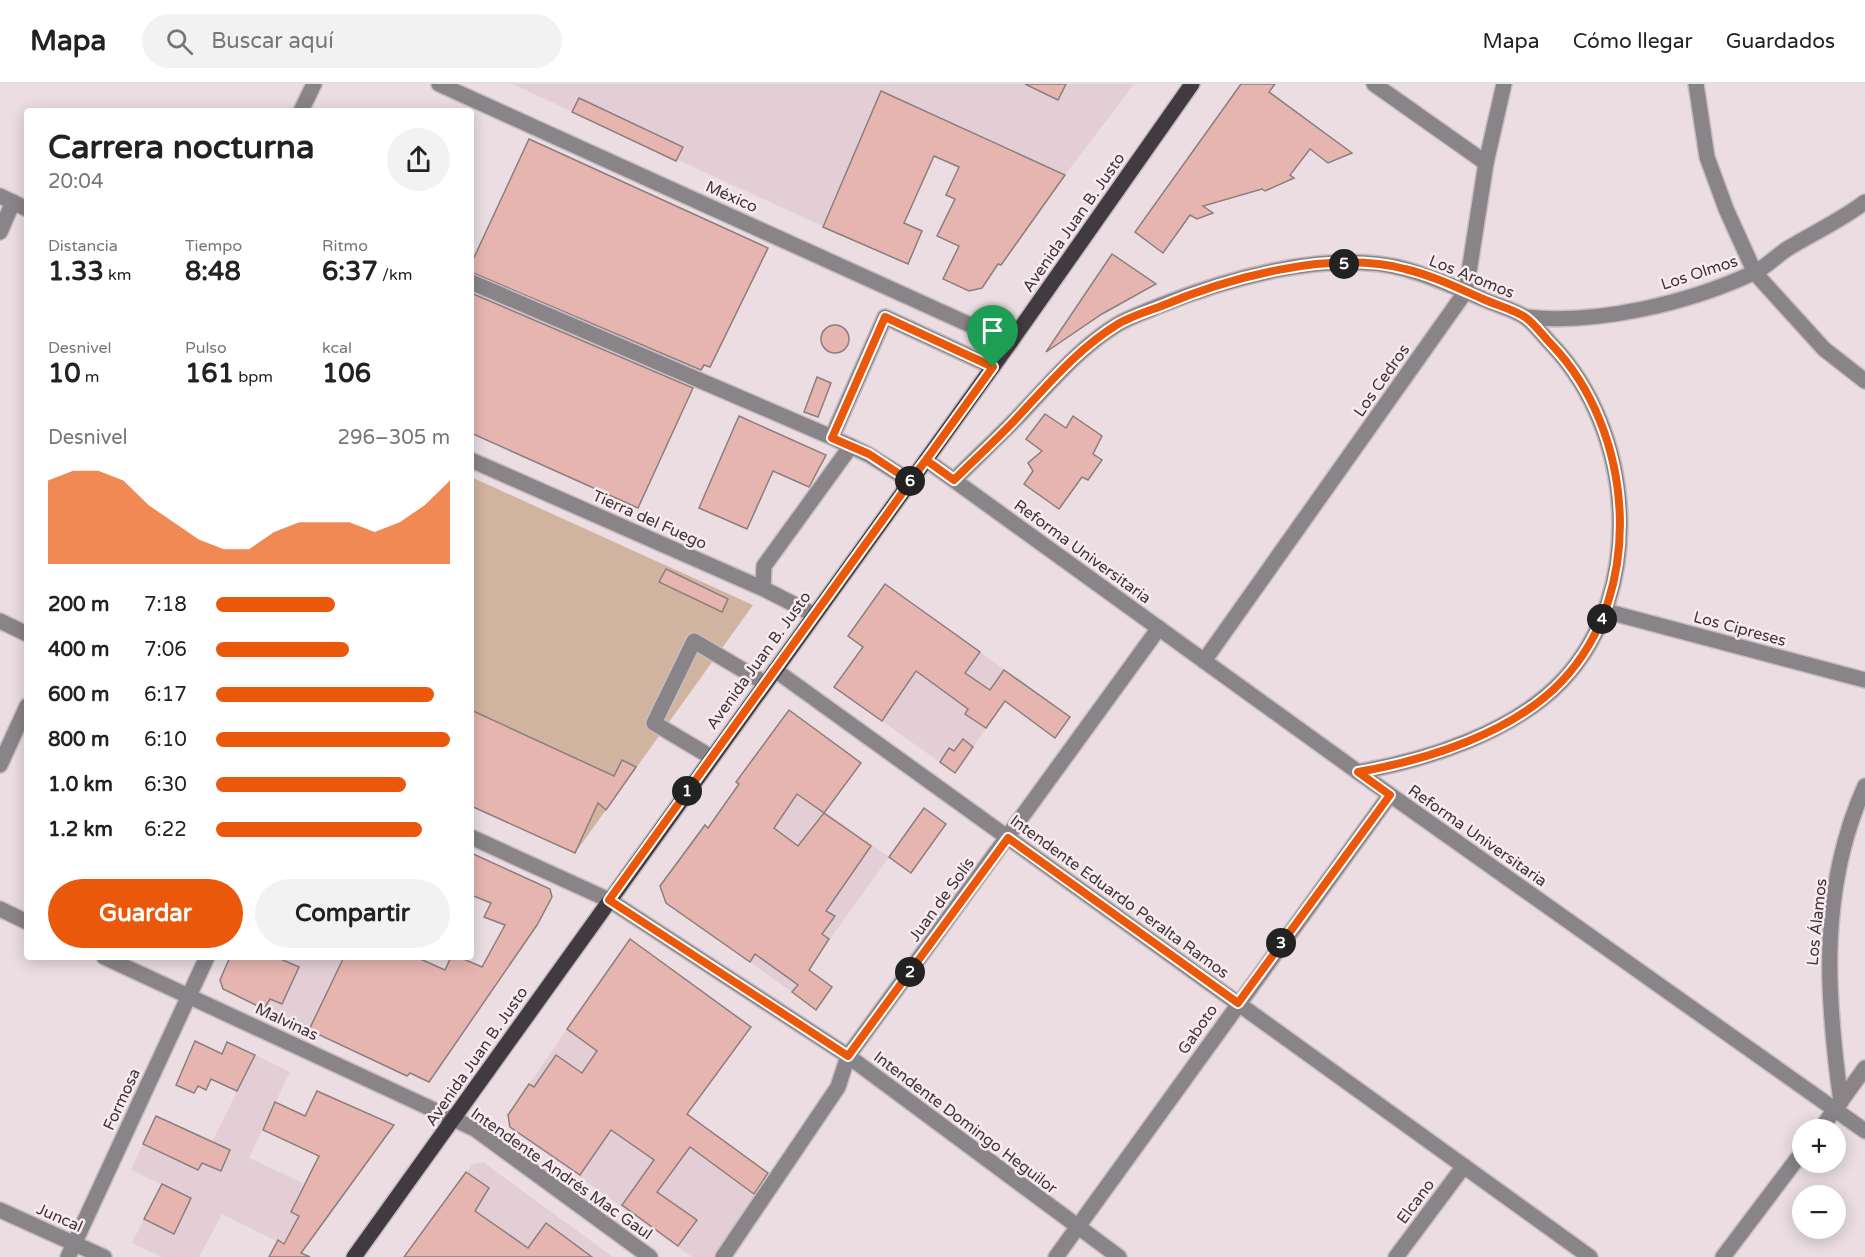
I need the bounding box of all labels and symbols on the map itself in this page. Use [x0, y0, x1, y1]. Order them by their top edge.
street label: Avenida Juan B. Justo [1018, 149, 1130, 296]
street label: México [702, 177, 761, 217]
pin: 5 [1329, 249, 1359, 279]
street label: Los Aromos [1426, 251, 1517, 303]
street label: Los Olmos [1658, 251, 1740, 295]
pin [967, 305, 1018, 367]
street label: Los Cedros [1350, 340, 1414, 421]
pin: 6 [895, 466, 925, 496]
street label: Tierra del Fuego [589, 486, 710, 554]
street label: Reforma Universitaria [1010, 495, 1155, 608]
street label: Avenida Juan B. Justo [702, 588, 816, 734]
pin: 4 [1587, 604, 1617, 634]
street label: Los Cipreses [1691, 607, 1788, 651]
pin: 1 [672, 776, 702, 806]
street label: Reforma Universitaria [1404, 780, 1551, 891]
street label: Intendente Eduardo Peralta Ramos [1006, 811, 1233, 983]
street label: Juan de Solís [905, 854, 979, 945]
street label: Los Álamos [1802, 877, 1832, 967]
pin: 3 [1266, 928, 1296, 958]
pin: 2 [895, 957, 925, 987]
street label: Avenida Juan B. Justo [421, 983, 533, 1130]
street label: Malvinas [252, 999, 321, 1045]
street label: Gaboto [1173, 1001, 1222, 1058]
street label: Intendente Domingo Heguilor [869, 1047, 1062, 1199]
street label: Formosa [99, 1065, 145, 1134]
street label: Intendente Andrés Mac Gaul [467, 1103, 656, 1244]
street label: Elcano [1392, 1175, 1439, 1228]
street label: Juncal [33, 1199, 86, 1237]

